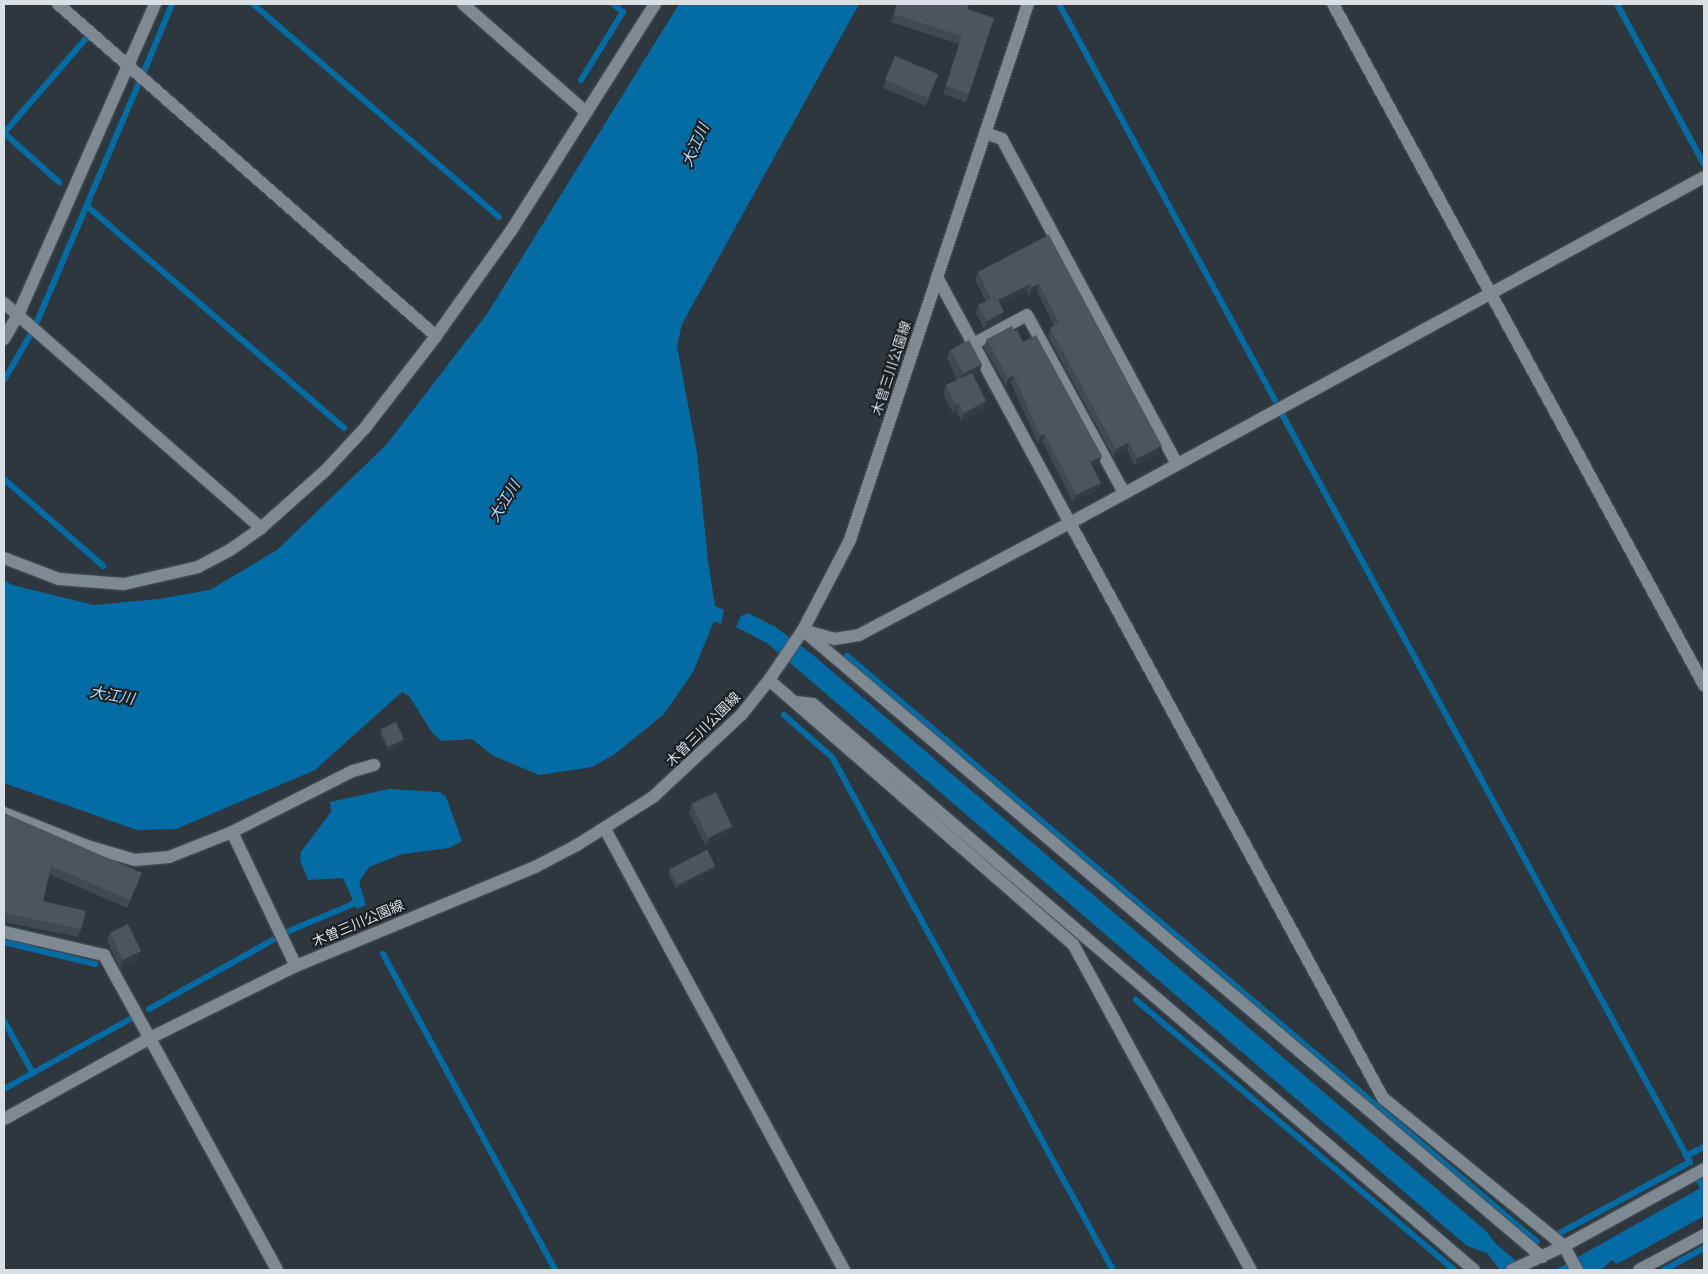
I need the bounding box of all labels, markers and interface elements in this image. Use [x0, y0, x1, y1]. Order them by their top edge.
water label: 大江川 [678, 121, 712, 169]
street label: 木曽三川公園線 [868, 319, 914, 417]
water label: 大江川 [484, 477, 524, 525]
water label: 大江川 [88, 682, 136, 708]
street label: 木曽三川公園線 [662, 688, 744, 770]
street label: 木曽三川公園線 [310, 896, 406, 950]

